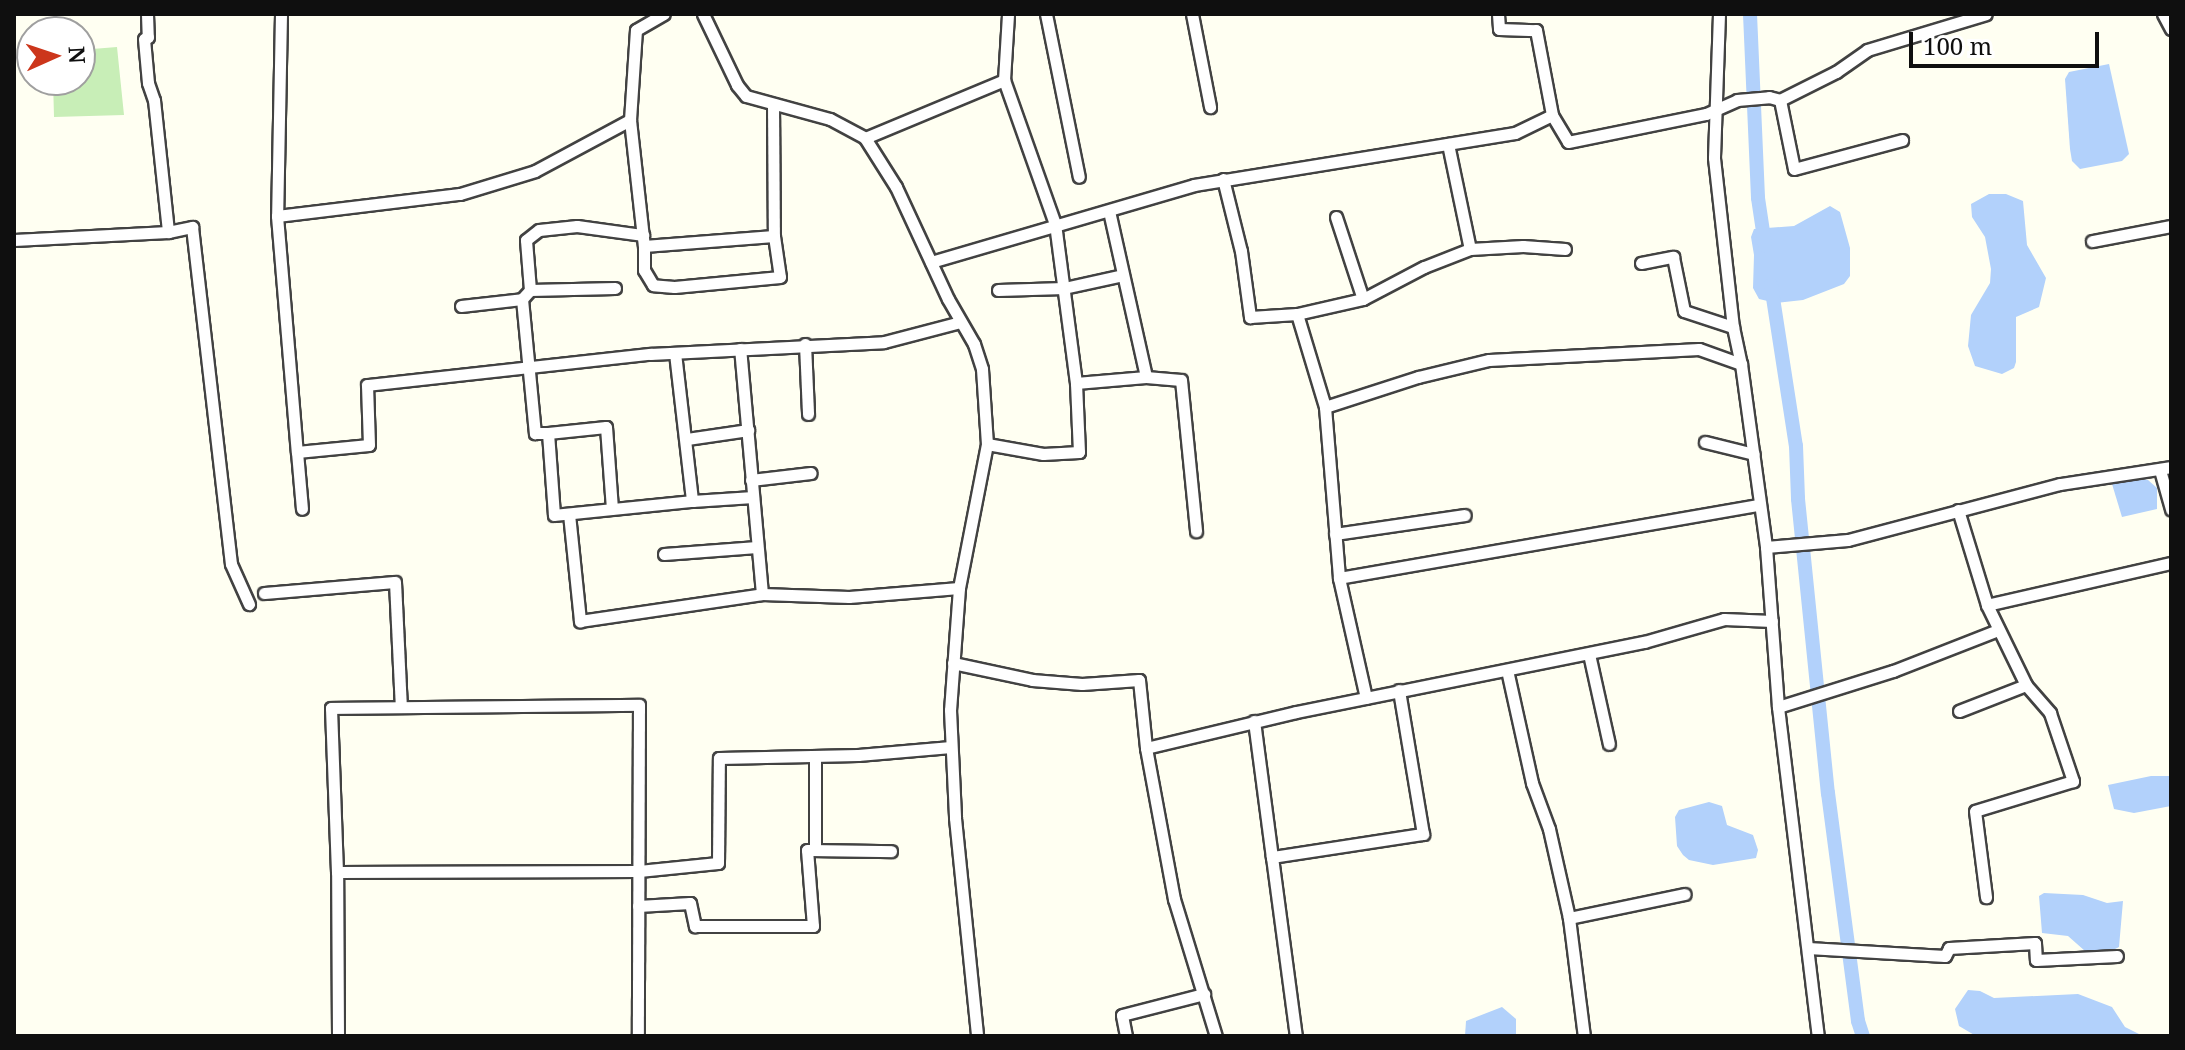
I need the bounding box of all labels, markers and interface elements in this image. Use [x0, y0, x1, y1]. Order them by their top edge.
north arrow [16, 16, 96, 96]
scale bar [1913, 16, 2103, 66]
text: 100 m [1923, 29, 1992, 62]
text: N [63, 45, 93, 64]

